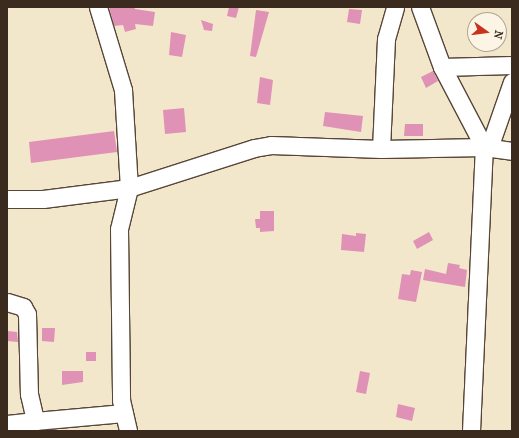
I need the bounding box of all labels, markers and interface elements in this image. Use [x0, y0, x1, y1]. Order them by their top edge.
north arrow [467, 12, 507, 52]
text: N [491, 29, 505, 40]

